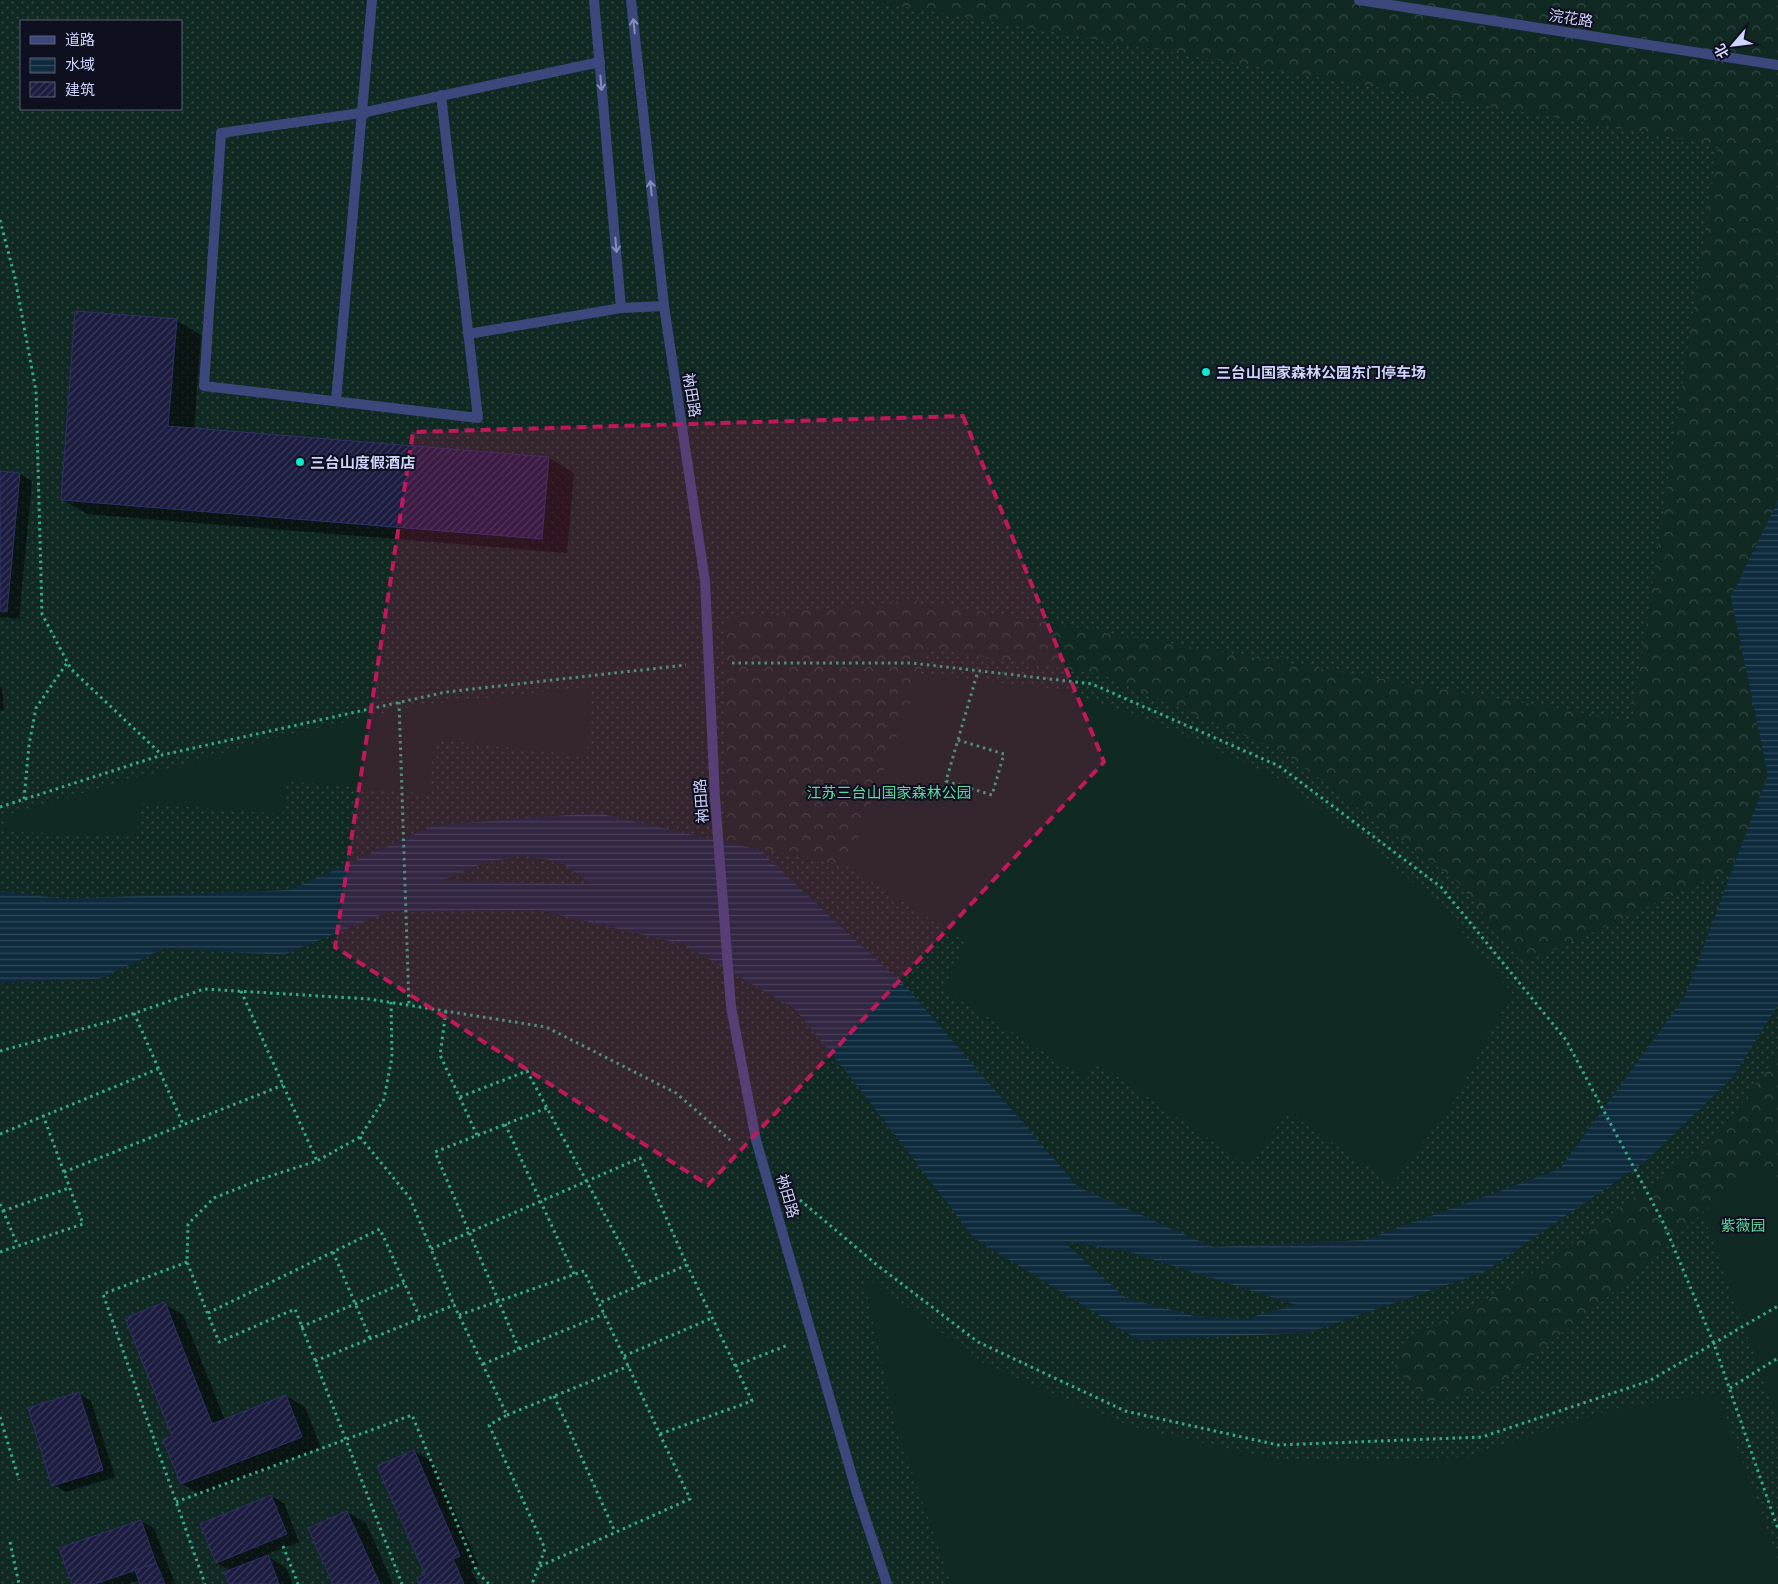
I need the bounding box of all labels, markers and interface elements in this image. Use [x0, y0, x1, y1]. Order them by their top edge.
street label: 浣花路 [1547, 4, 1595, 32]
one-way arrow [629, 19, 639, 35]
legend [20, 20, 182, 110]
north arrow [1708, 20, 1758, 70]
text: 道路 [65, 29, 95, 50]
text: 北 [1709, 41, 1733, 62]
text: 水域 [65, 54, 95, 75]
one-way arrow [597, 75, 606, 91]
text: 建筑 [65, 79, 95, 100]
one-way arrow [646, 180, 656, 196]
one-way arrow [611, 237, 621, 253]
place label: 三台山国家森林公园东门停车场 [1216, 362, 1426, 383]
marker: 三台山国家森林公园东门停车场 [1200, 366, 1212, 378]
street label: 衲田路 [678, 371, 706, 419]
place label: 三台山度假酒店 [310, 452, 415, 473]
marker: 三台山度假酒店 [294, 456, 306, 468]
street label: 衲田路 [689, 778, 713, 824]
park label: 江苏三台山国家森林公园 [806, 782, 972, 803]
street label: 衲田路 [772, 1171, 804, 1221]
park label: 紫薇园 [1720, 1215, 1766, 1236]

